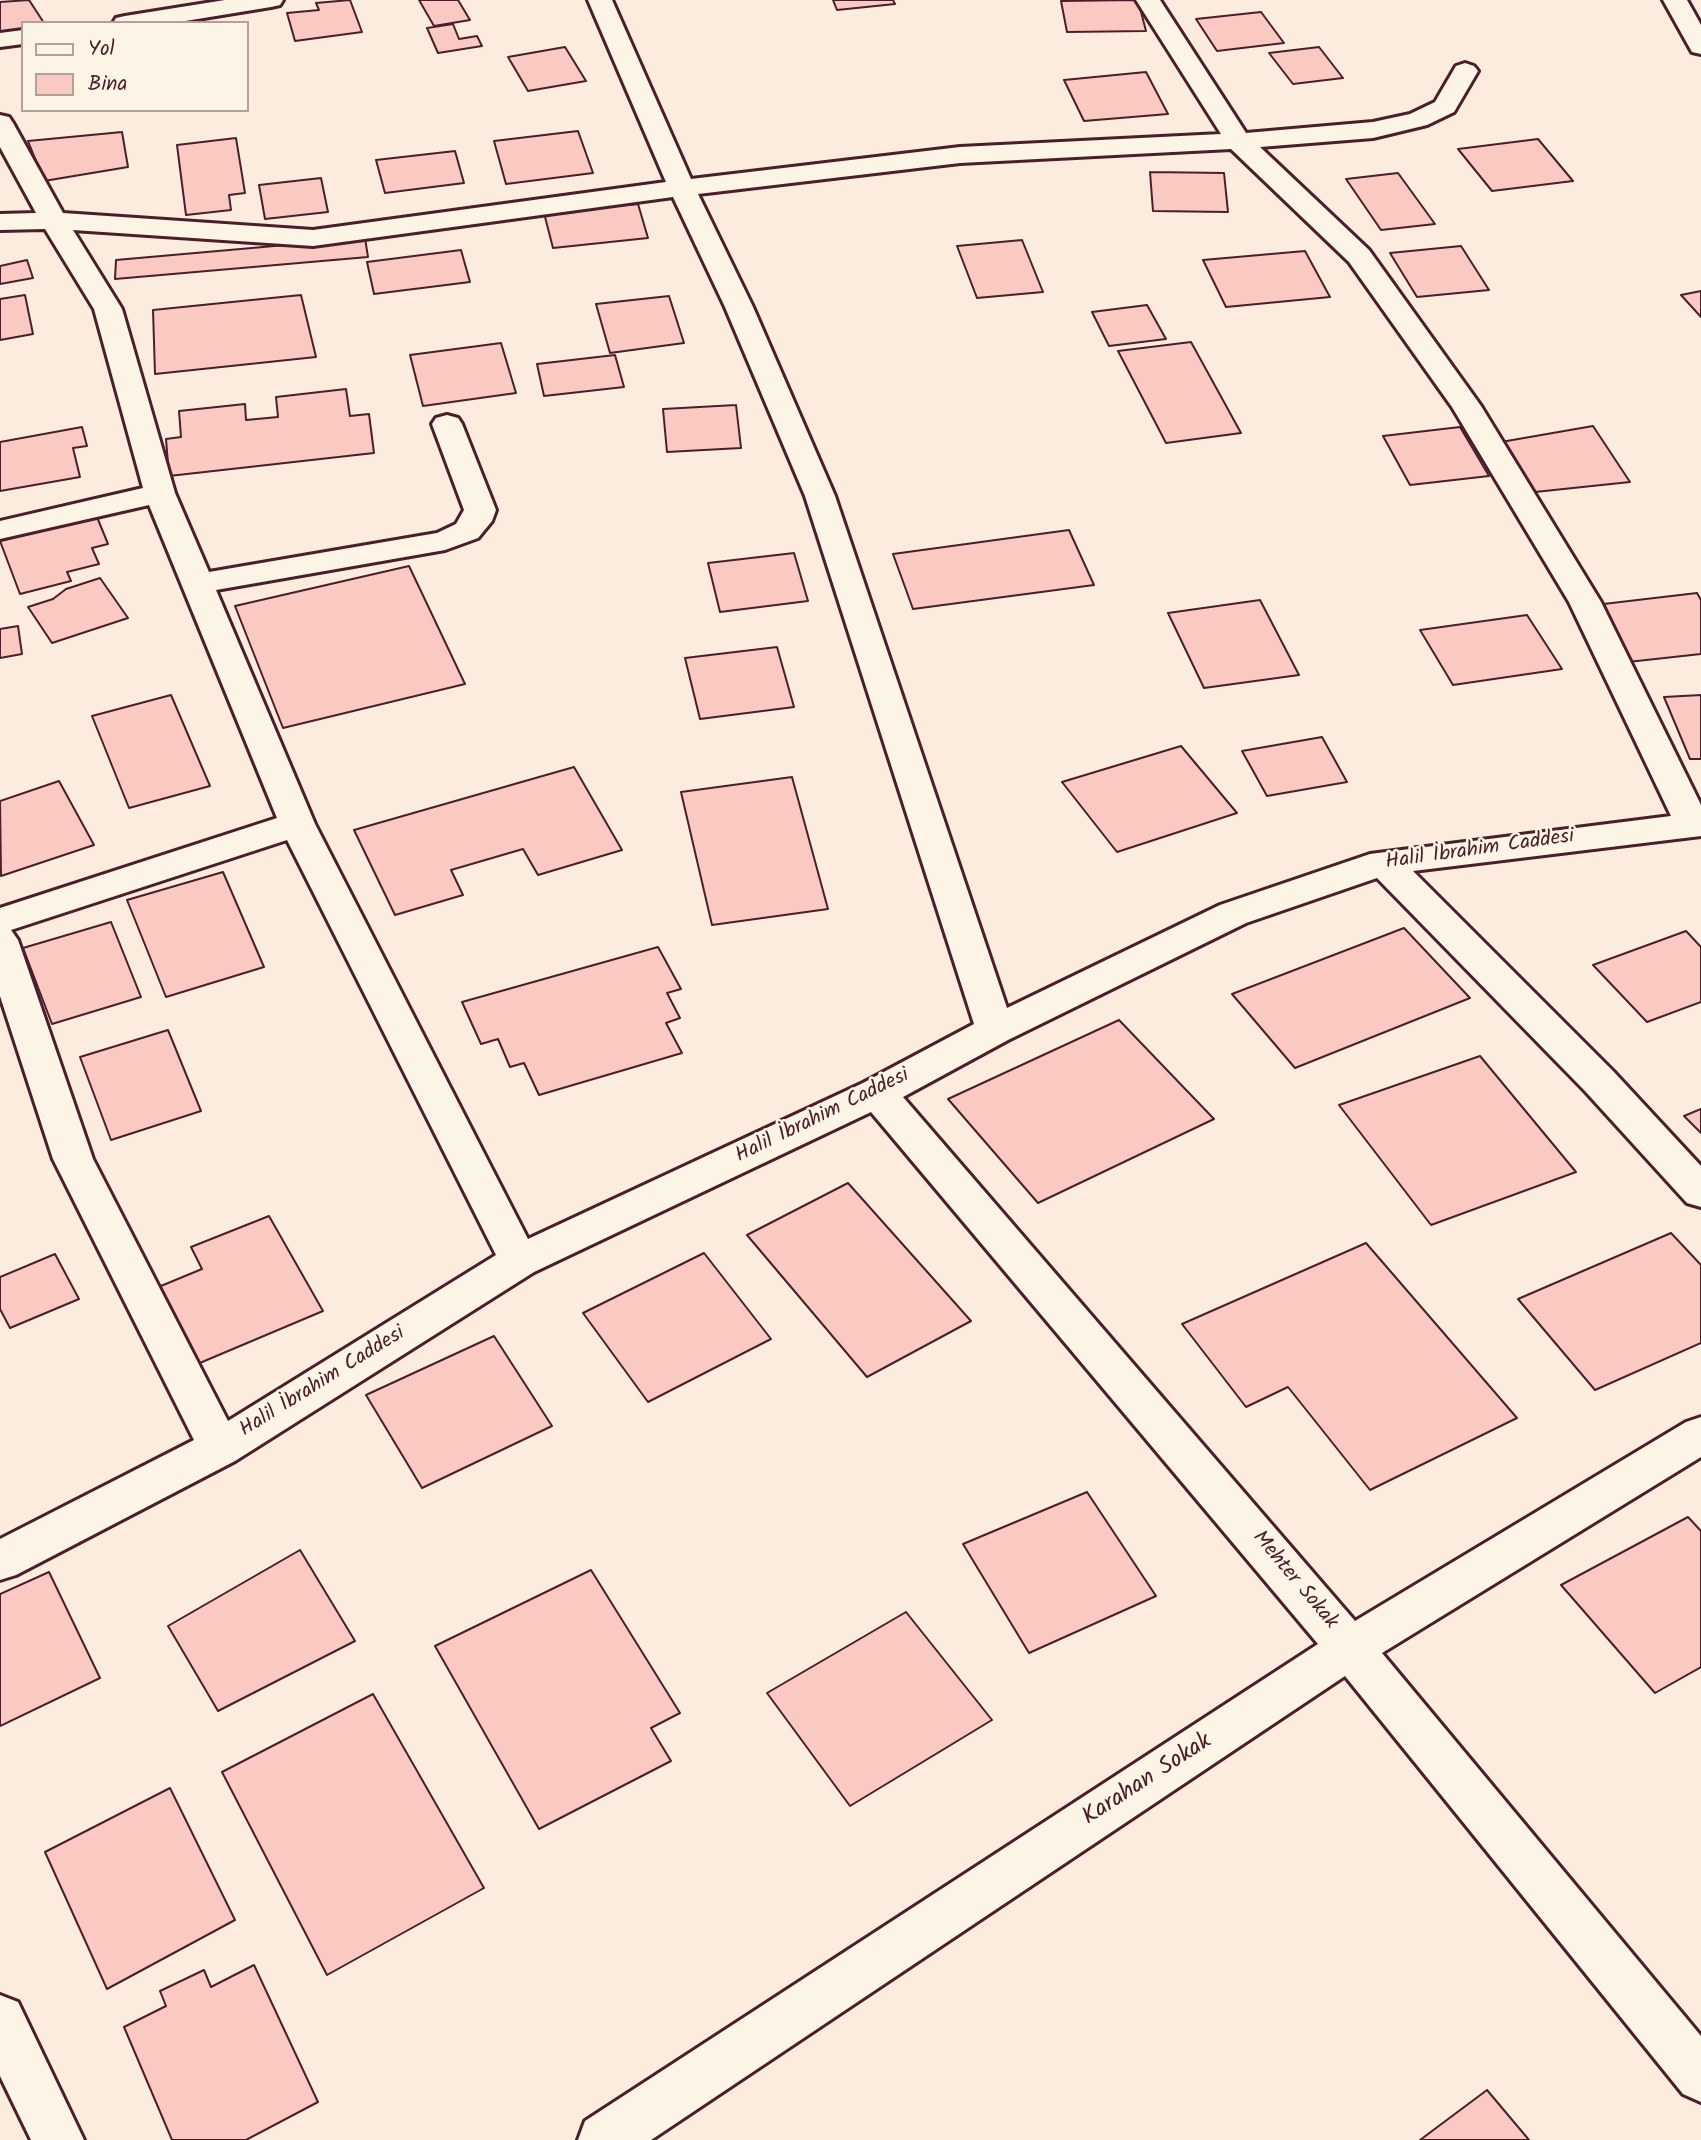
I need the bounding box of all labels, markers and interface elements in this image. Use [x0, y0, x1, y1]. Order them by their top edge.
legend [21, 21, 248, 112]
text: Yol [88, 33, 115, 66]
text: Bina [88, 68, 127, 101]
street label: Halil İbrahim Caddesi [1384, 825, 1576, 877]
street label: Halil İbrahim Caddesi [732, 1064, 914, 1170]
street label: Halil İbrahim Caddesi [236, 1322, 410, 1444]
street label: Mehter Sokak [1246, 1527, 1342, 1635]
street label: Karahan Sokak [1078, 1728, 1218, 1834]

